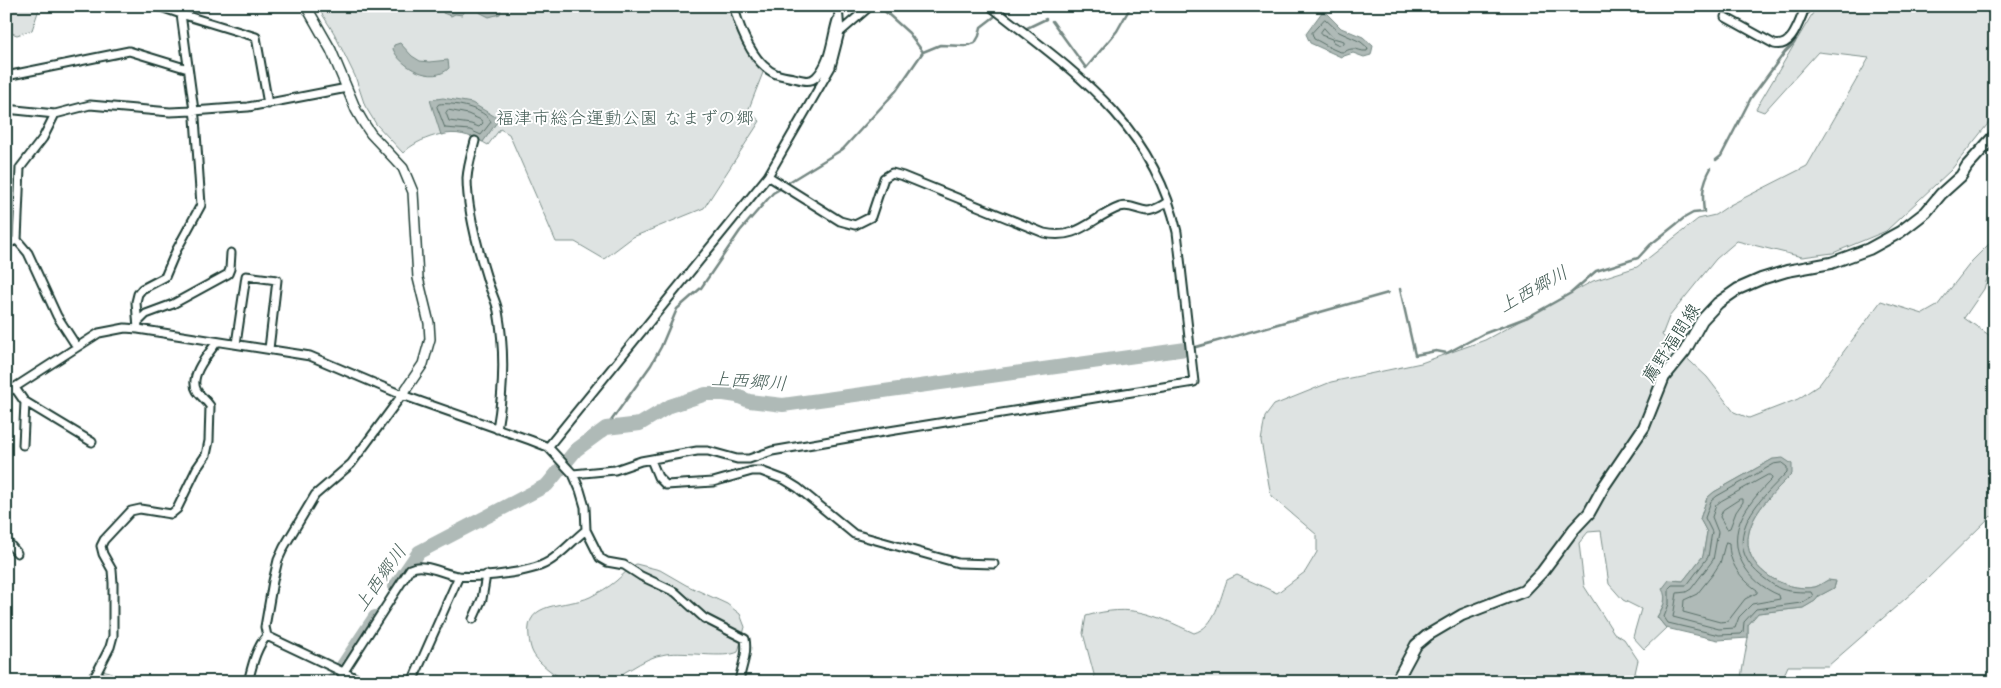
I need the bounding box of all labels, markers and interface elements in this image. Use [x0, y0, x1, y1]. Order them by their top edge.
park label: 福津市総合運動公園 なまずの郷 [496, 106, 754, 130]
water label: 上西郷川 [1494, 260, 1572, 318]
street label: 薦野福間線 [1636, 299, 1706, 387]
water label: 上西郷川 [710, 366, 788, 396]
water label: 上西郷川 [348, 540, 412, 616]

